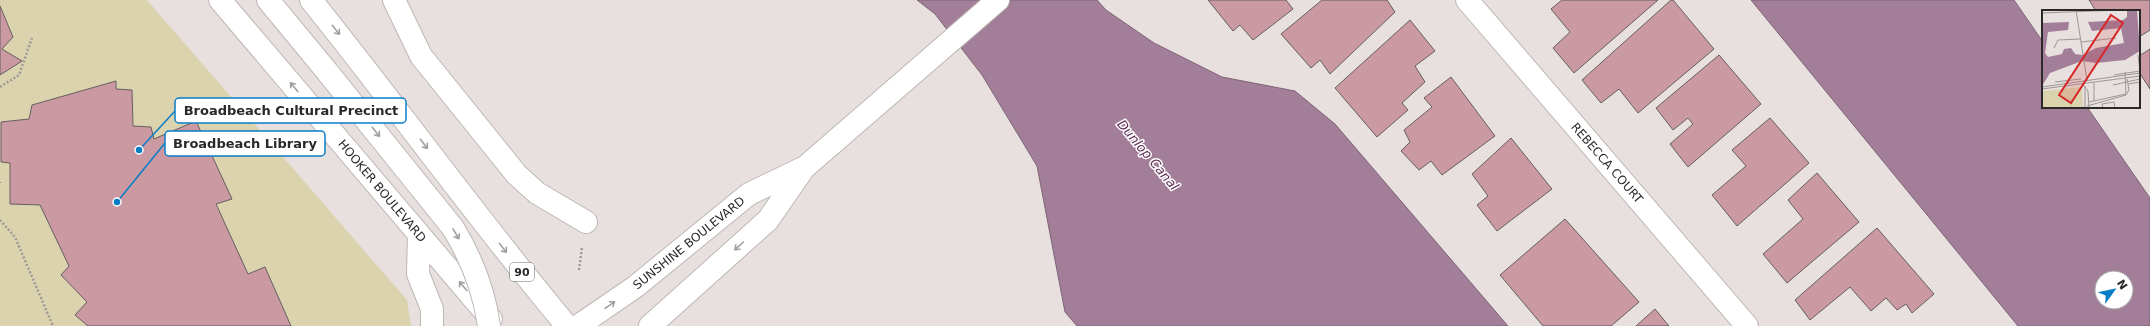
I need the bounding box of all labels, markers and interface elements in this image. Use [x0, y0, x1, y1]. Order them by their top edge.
inset map [2042, 10, 2140, 108]
one-way arrow [331, 25, 340, 36]
one-way arrow [289, 81, 298, 92]
callout: Broadbeach Cultural Precinct [175, 98, 406, 123]
text: Broadbeach Cultural Precinct [184, 103, 398, 118]
water label: Dunlop Canal [1114, 117, 1182, 194]
street label: REBECCA COURT [1568, 120, 1646, 207]
one-way arrow [371, 127, 380, 138]
callout: Broadbeach Library [165, 131, 325, 156]
text: Broadbeach Library [173, 136, 317, 151]
street label: HOOKER BOULEVARD [335, 137, 429, 245]
one-way arrow [419, 139, 428, 150]
street label: SUNSHINE BOULEVARD [630, 194, 748, 292]
one-way arrow [453, 228, 461, 240]
one-way arrow [499, 242, 507, 253]
one-way arrow [734, 242, 744, 251]
road number: 90 [510, 263, 534, 281]
north arrow [2094, 270, 2134, 310]
text: N [2114, 277, 2130, 292]
one-way arrow [458, 280, 467, 291]
one-way arrow [605, 301, 616, 309]

